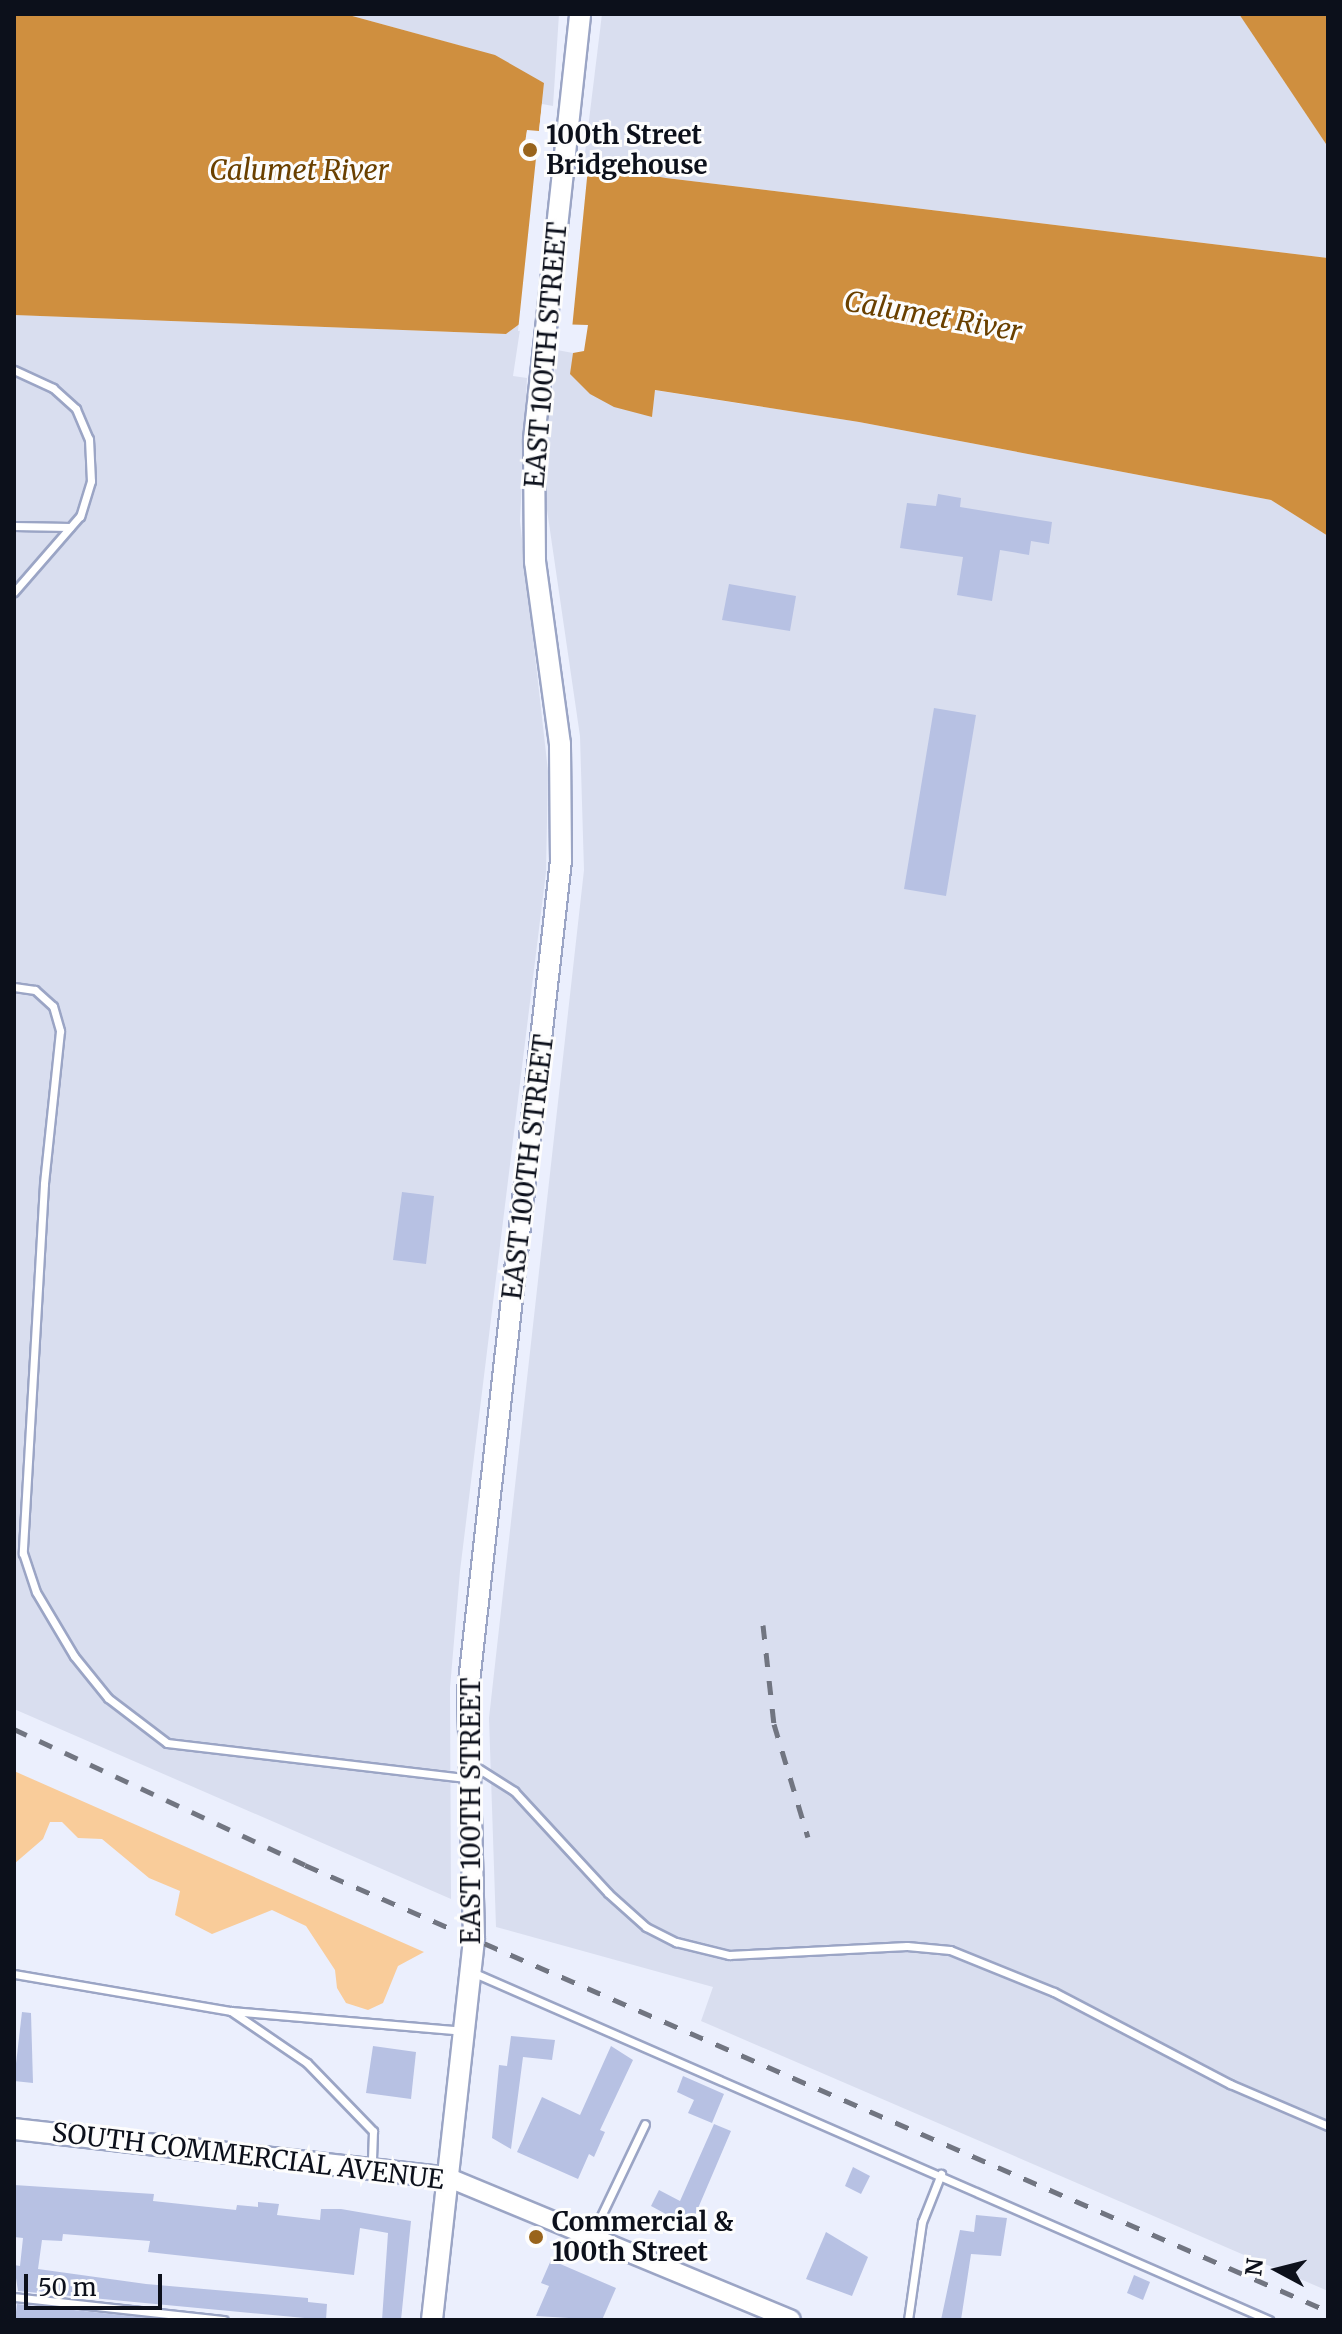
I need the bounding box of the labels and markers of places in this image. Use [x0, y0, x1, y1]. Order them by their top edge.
place label: 100th Street Bridgehouse [546, 119, 708, 180]
marker: 100th Street Bridgehouse [521, 141, 539, 159]
place label: Commercial & 100th Street [552, 2206, 733, 2268]
marker: Commercial & 100th Street [527, 2228, 545, 2246]

